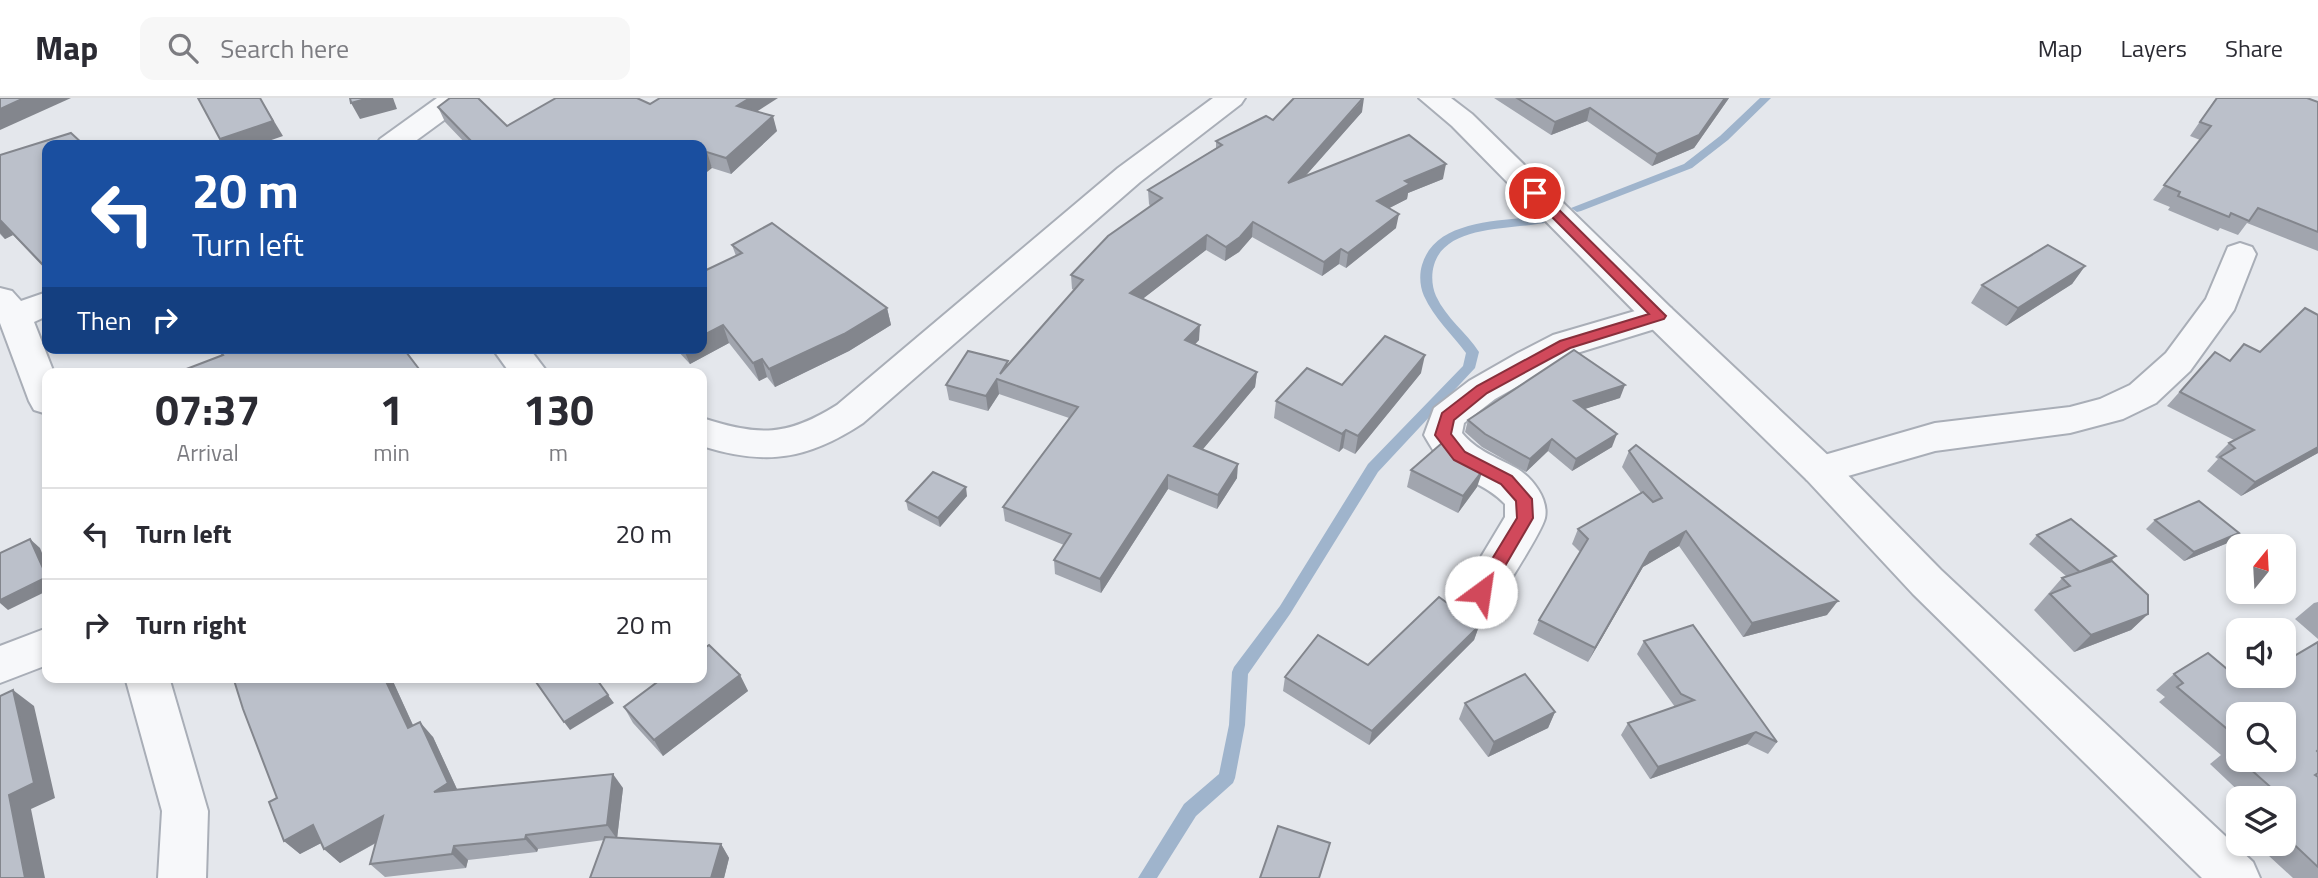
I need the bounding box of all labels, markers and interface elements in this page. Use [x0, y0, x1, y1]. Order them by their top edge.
search box [140, 17, 630, 80]
text: Map [35, 23, 98, 73]
icon: search [164, 29, 202, 67]
text: Search here [220, 29, 349, 68]
text: Map [2038, 30, 2083, 66]
text: Layers [2121, 30, 2187, 66]
text: Share [2225, 30, 2283, 66]
text: 20 m [192, 152, 299, 227]
pin [1505, 163, 1565, 223]
icon: left [77, 168, 168, 259]
icon: arrive [1516, 174, 1554, 212]
text: Turn left [192, 220, 304, 268]
text: Then [77, 301, 132, 340]
icon: right [146, 301, 184, 339]
text: 07:37 [155, 377, 260, 441]
text: 1 [380, 377, 403, 441]
text: 130 [523, 377, 594, 441]
text: Arrival [176, 435, 239, 470]
text: min [373, 435, 410, 470]
text: m [549, 435, 568, 470]
text: Turn left [136, 514, 231, 553]
text: 20 m [615, 514, 672, 553]
icon: left [77, 515, 115, 553]
north arrow [2226, 534, 2296, 604]
map controls [2226, 534, 2296, 856]
position arrow [1444, 555, 1518, 629]
text: Turn right [136, 605, 247, 644]
text: 20 m [615, 605, 672, 644]
icon: right [77, 606, 115, 644]
button: sound [2226, 618, 2296, 688]
button: search [2226, 702, 2296, 772]
button: layers [2226, 786, 2296, 856]

